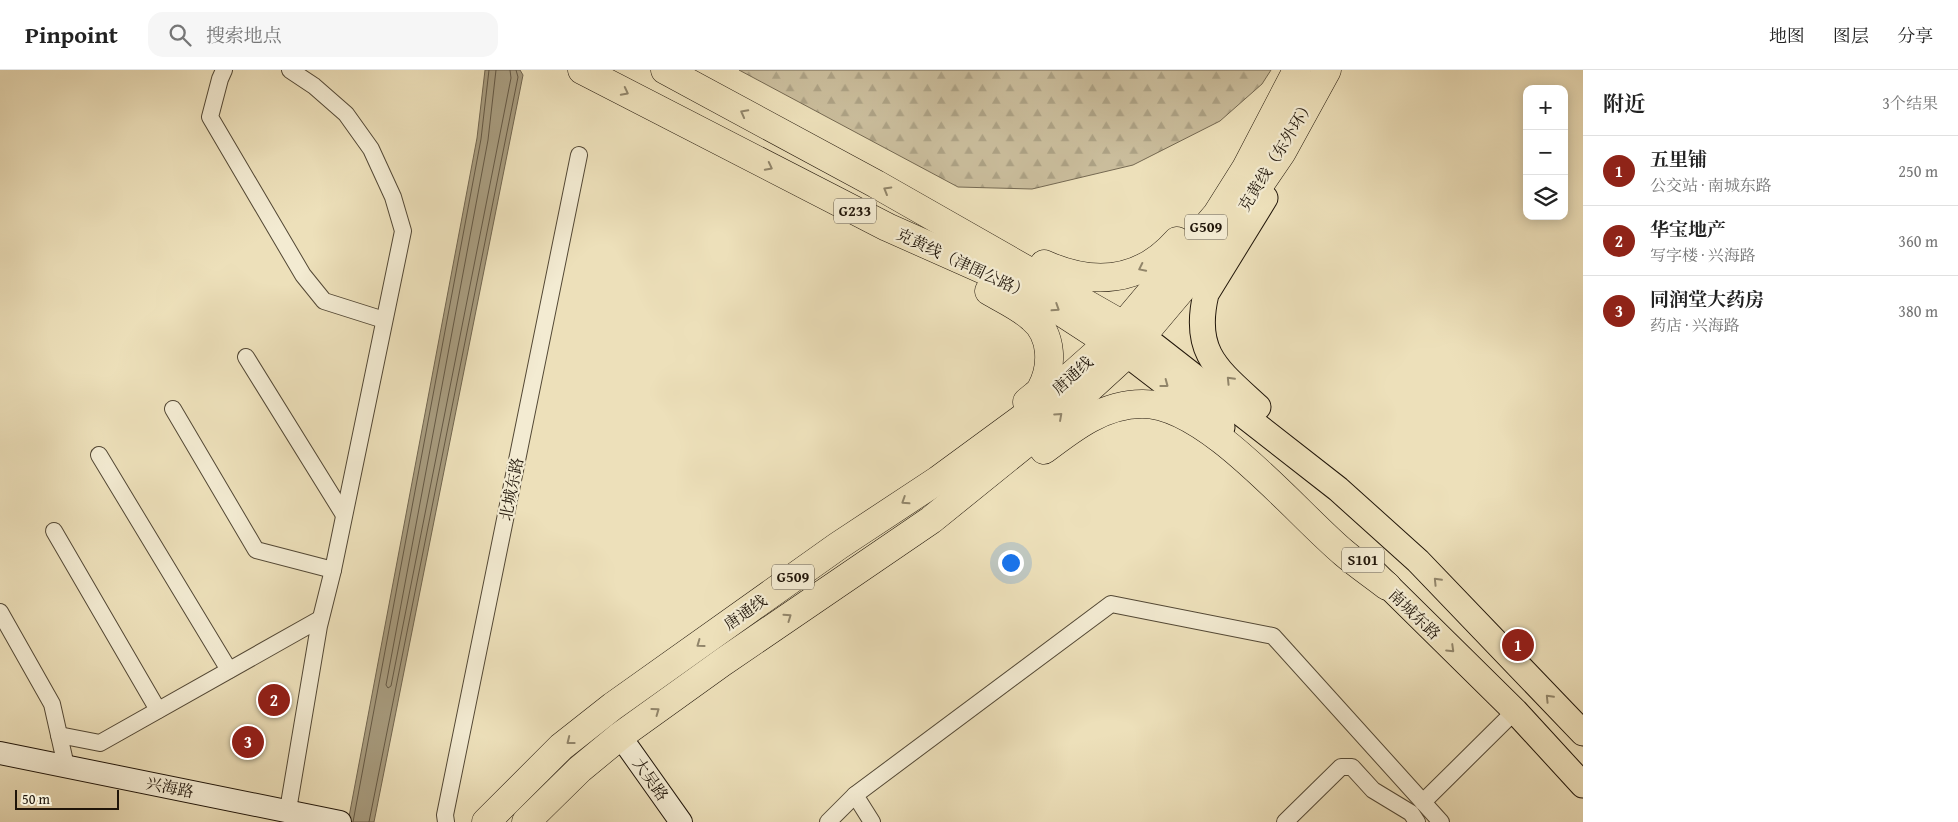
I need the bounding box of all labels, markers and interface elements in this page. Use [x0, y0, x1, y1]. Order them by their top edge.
search box [148, 12, 498, 57]
text: Pinpoint [25, 17, 118, 52]
icon: search [166, 21, 194, 49]
text: 搜索地点 [206, 21, 282, 49]
text: 地图 [1769, 22, 1805, 49]
text: 图层 [1833, 22, 1869, 49]
text: 分享 [1897, 22, 1933, 49]
map controls [1523, 85, 1568, 220]
button: + [1523, 85, 1568, 130]
one-way arrow [620, 86, 629, 96]
text: 附近 [1603, 88, 1645, 119]
text: 3个结果 [1882, 91, 1938, 115]
street label: 克黄线（东外环） [1232, 94, 1320, 216]
one-way arrow [740, 109, 749, 119]
button: − [1523, 130, 1568, 175]
text: 五里铺 [1650, 145, 1707, 173]
text: 1 [1615, 159, 1623, 183]
text: 250 m [1898, 159, 1938, 183]
one-way arrow [764, 161, 773, 171]
text: 公交站 · 南城东路 [1650, 173, 1772, 197]
button: layers [1523, 175, 1568, 220]
one-way arrow [883, 186, 892, 196]
road number: G233 [834, 198, 876, 224]
road number: G509 [1185, 214, 1227, 240]
text: 华宝地产 [1650, 215, 1726, 243]
street label: 克黄线（津围公路） [893, 222, 1033, 304]
text: 2 [1615, 229, 1623, 253]
text: 360 m [1898, 229, 1938, 253]
text: 写字楼 · 兴海路 [1650, 243, 1756, 267]
one-way arrow [1138, 262, 1147, 272]
text: 同润堂大药房 [1650, 285, 1764, 313]
text: 3 [1615, 299, 1623, 323]
text: 380 m [1898, 299, 1938, 323]
one-way arrow [1051, 302, 1060, 311]
text: 药店 · 兴海路 [1650, 313, 1740, 337]
street label: 唐通线 [1046, 350, 1098, 400]
one-way arrow [1227, 377, 1236, 386]
one-way arrow [1159, 378, 1168, 386]
one-way arrow [1053, 412, 1062, 421]
street label: 北城东路 [493, 455, 529, 523]
one-way arrow [902, 495, 911, 504]
road number: S101 [1342, 548, 1384, 572]
your location [998, 550, 1024, 576]
road number: G509 [772, 564, 814, 590]
one-way arrow [1433, 577, 1442, 586]
street label: 南城东路 [1384, 583, 1446, 645]
street label: 唐通线 [718, 588, 772, 636]
one-way arrow [782, 614, 792, 623]
pin: 1 [1502, 626, 1534, 664]
one-way arrow [696, 638, 706, 647]
one-way arrow [1445, 643, 1454, 652]
pin: 2 [258, 681, 290, 719]
one-way arrow [1546, 694, 1555, 703]
one-way arrow [650, 708, 659, 717]
pin: 3 [232, 723, 264, 761]
one-way arrow [566, 735, 575, 744]
street label: 大吴路 [627, 752, 675, 806]
street label: 兴海路 [144, 771, 196, 803]
scale bar [15, 787, 119, 810]
text: 50 m [22, 789, 50, 809]

